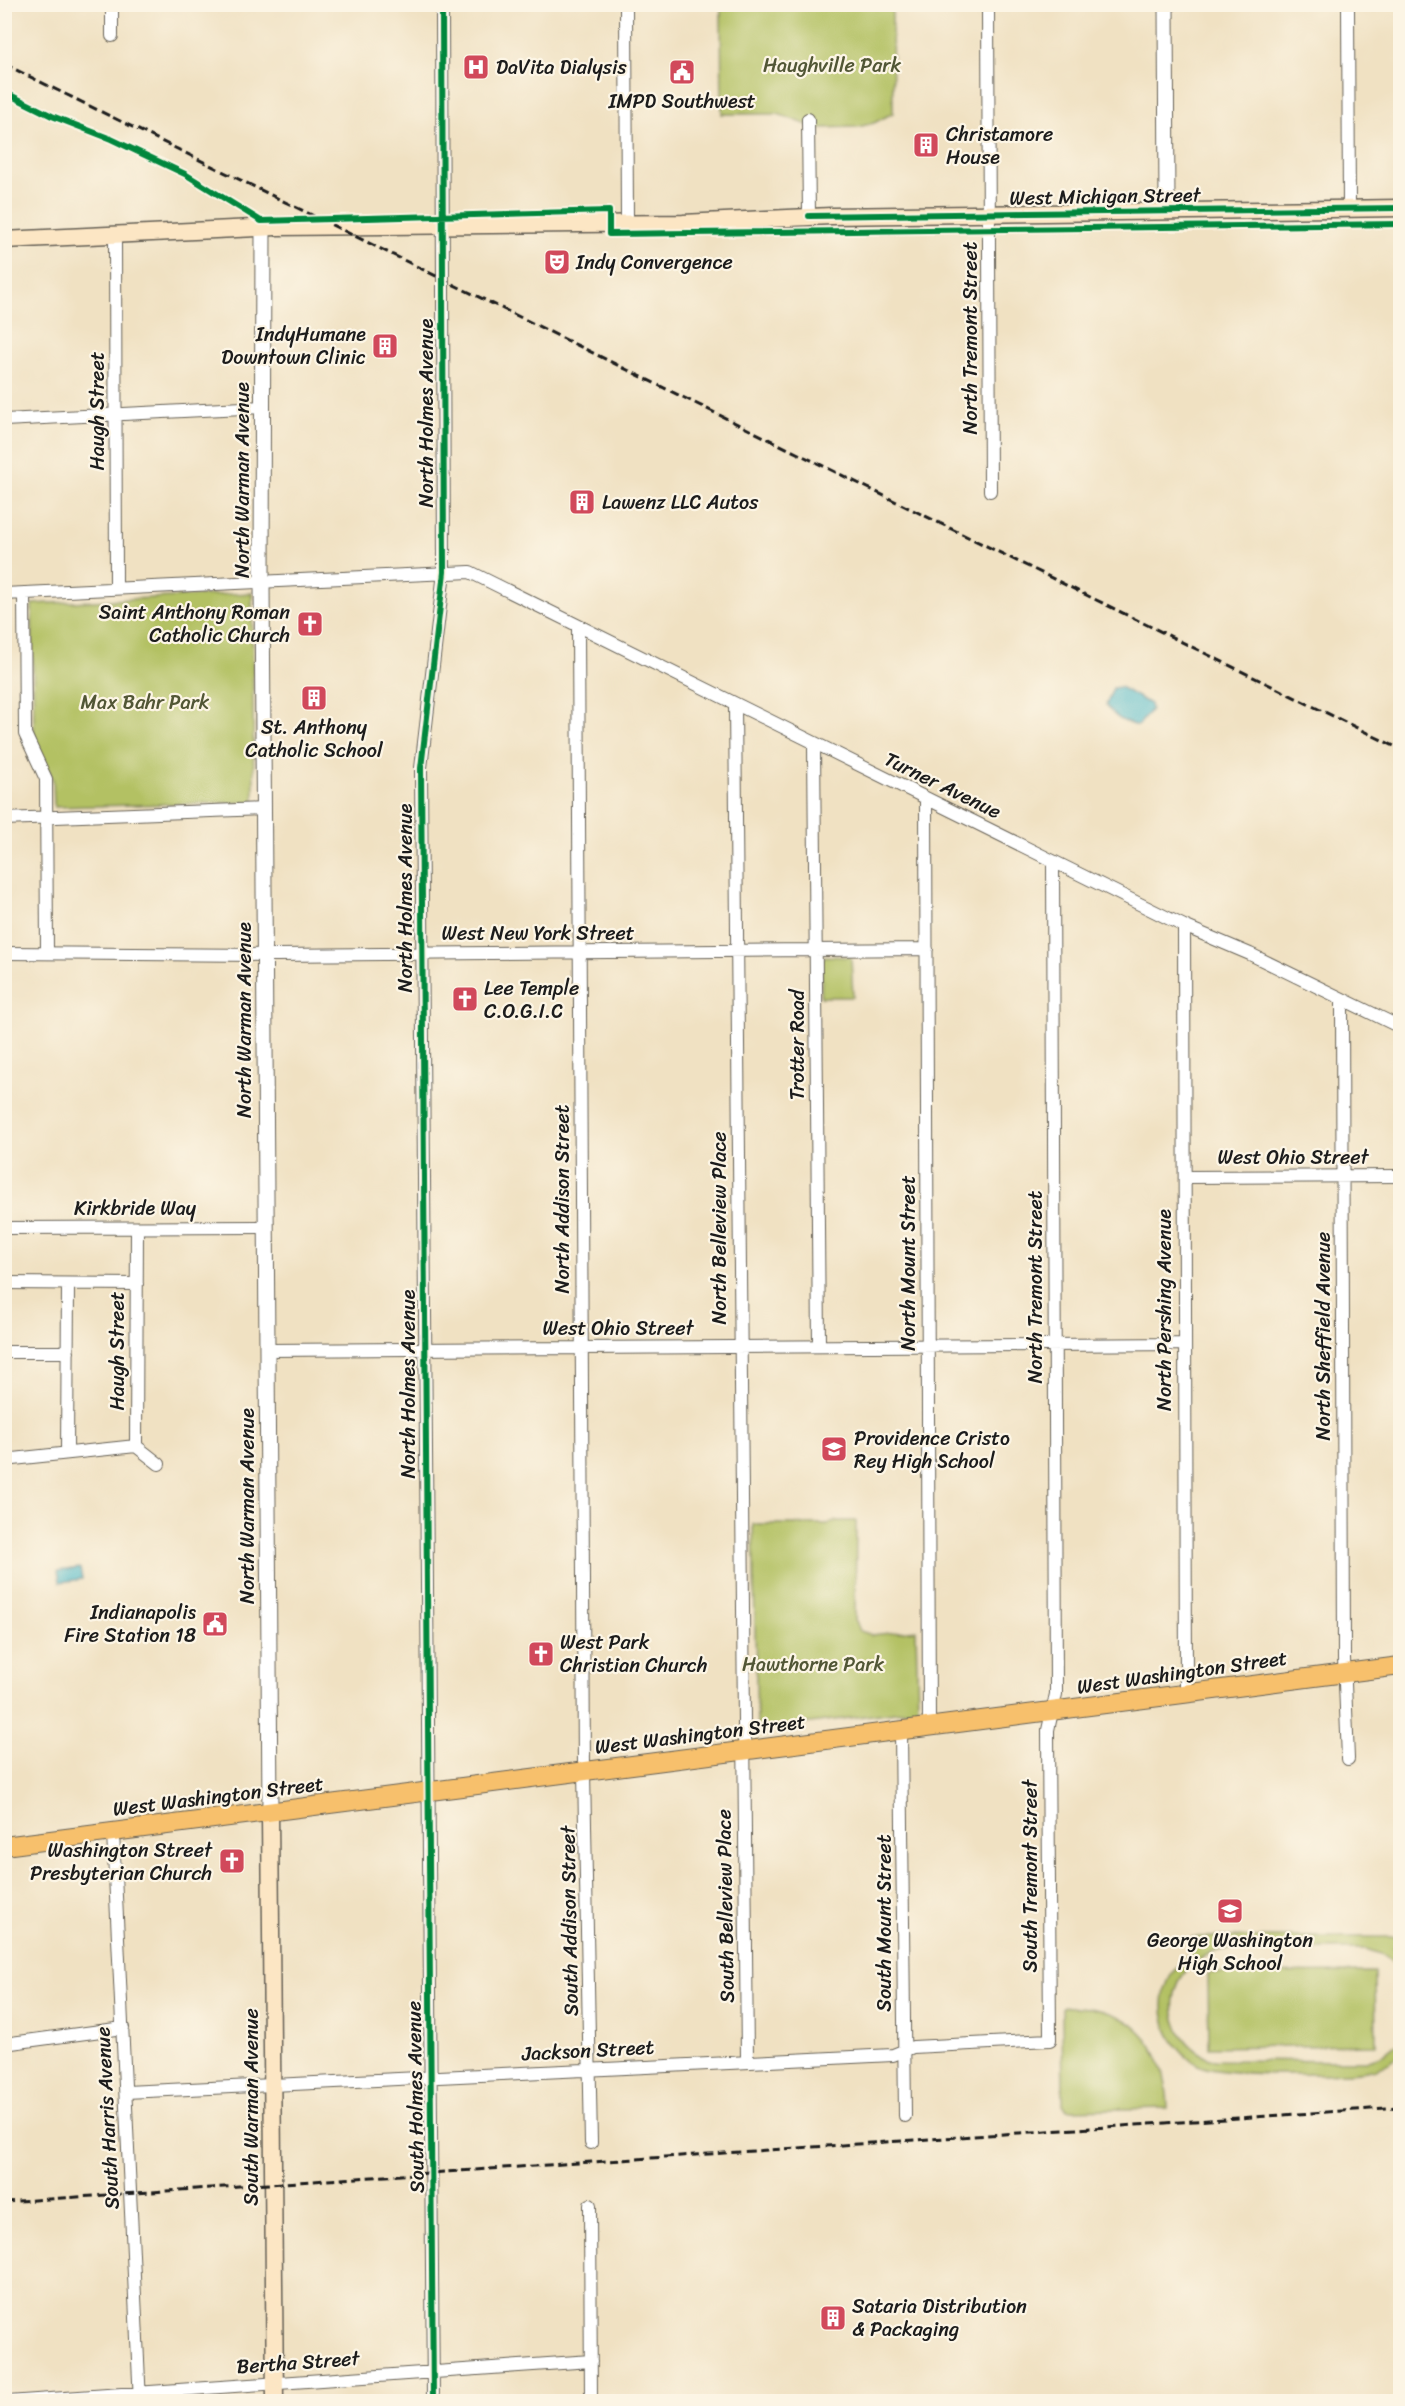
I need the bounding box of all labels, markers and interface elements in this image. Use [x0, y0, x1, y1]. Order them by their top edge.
park label: Haughville Park [763, 48, 901, 83]
place label: DaVita Dialysis [496, 50, 628, 85]
hospital icon: DaVita Dialysis [461, 52, 491, 82]
public building icon: IMPD Southwest [667, 57, 697, 87]
place label: IMPD Southwest [607, 84, 756, 119]
place label: Christamore House [946, 117, 1053, 175]
building icon: Christamore House [911, 130, 941, 160]
street label: West Michigan Street [1009, 177, 1202, 216]
street label: North Tremont Street [953, 241, 988, 435]
place label: Indy Convergence [575, 245, 733, 280]
theatre icon: Indy Convergence [542, 247, 572, 277]
place label: IndyHumane Downtown Clinic [221, 317, 366, 375]
street label: North Holmes Avenue [409, 318, 444, 507]
building icon: IndyHumane Downtown Clinic [370, 331, 400, 361]
street label: Haugh Street [80, 351, 115, 470]
street label: North Warman Avenue [225, 382, 260, 578]
place label: Lawenz LLC Autos [602, 485, 759, 520]
building icon: Lawenz LLC Autos [567, 487, 597, 517]
place label: Saint Anthony Roman Catholic Church [99, 595, 290, 653]
church icon: Saint Anthony Roman Catholic Church [295, 609, 325, 639]
building icon: St. Anthony Catholic School [299, 683, 329, 713]
park label: Max Bahr Park [81, 685, 210, 720]
place label: St. Anthony Catholic School [245, 710, 384, 768]
street label: Turner Avenue [878, 742, 1007, 829]
street label: North Holmes Avenue [388, 803, 423, 992]
street label: West New York Street [442, 916, 635, 951]
street label: North Warman Avenue [227, 922, 262, 1118]
place label: Lee Temple C.O.G.I.C [484, 971, 579, 1029]
church icon: Lee Temple C.O.G.I.C [450, 984, 480, 1014]
street label: Trotter Road [780, 988, 815, 1100]
street label: North Addison Street [545, 1104, 580, 1293]
street label: North Belleview Place [702, 1131, 737, 1325]
street label: West Ohio Street [1217, 1140, 1369, 1175]
street label: North Mount Street [891, 1175, 926, 1351]
street label: North Tremont Street [1018, 1190, 1053, 1384]
street label: Kirkbride Way [74, 1191, 197, 1226]
street label: North Pershing Avenue [1147, 1209, 1182, 1411]
street label: North Sheffield Avenue [1306, 1232, 1341, 1440]
street label: North Holmes Avenue [391, 1289, 426, 1478]
street label: Haugh Street [100, 1291, 135, 1410]
street label: West Ohio Street [542, 1311, 694, 1346]
street label: North Warman Avenue [230, 1408, 265, 1604]
place label: Providence Cristo Rey High School [854, 1421, 1010, 1479]
school or university icon: Providence Cristo Rey High School [819, 1434, 849, 1464]
place label: Indianapolis Fire Station 18 [64, 1595, 197, 1653]
public building icon: Indianapolis Fire Station 18 [200, 1609, 230, 1639]
place label: West Park Christian Church [560, 1625, 708, 1683]
church icon: West Park Christian Church [526, 1639, 556, 1669]
street label: West Washington Street [1075, 1640, 1290, 1705]
park label: Hawthorne Park [742, 1647, 884, 1682]
street label: West Washington Street [593, 1704, 808, 1765]
street label: West Washington Street [111, 1766, 326, 1827]
street label: South Tremont Street [1013, 1779, 1048, 1972]
street label: South Belleview Place [706, 1809, 745, 2003]
street label: South Addison Street [550, 1825, 589, 2017]
place label: Washington Street Presbyterian Church [30, 1833, 213, 1891]
street label: South Mount Street [867, 1834, 902, 2012]
church icon: Washington Street Presbyterian Church [217, 1846, 247, 1876]
school or university icon: George Washington High School [1215, 1896, 1245, 1926]
place label: George Washington High School [1147, 1923, 1313, 1981]
street label: South Holmes Avenue [396, 2001, 435, 2193]
street label: South Warman Avenue [234, 2008, 269, 2206]
street label: South Harris Avenue [85, 2026, 130, 2210]
street label: Jackson Street [520, 2030, 655, 2071]
place label: Sataria Distribution & Packaging [852, 2289, 1027, 2347]
building icon: Sataria Distribution & Packaging [818, 2303, 848, 2333]
street label: Bertha Street [235, 2341, 362, 2384]

